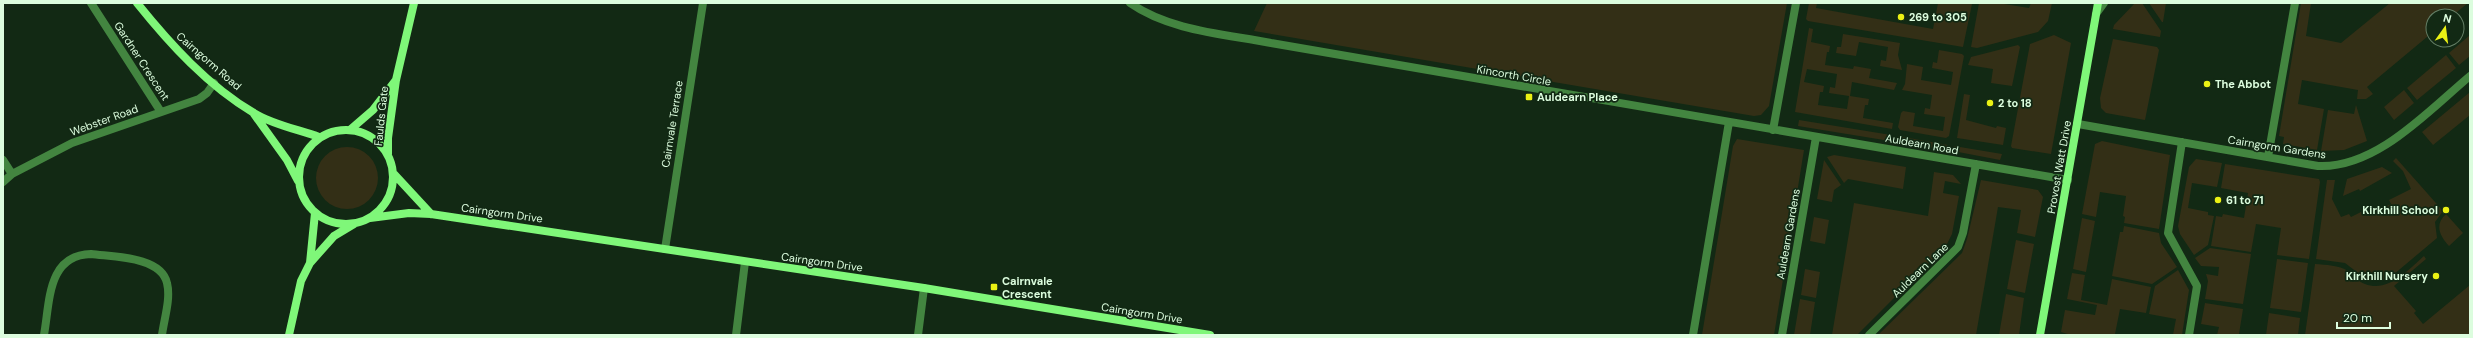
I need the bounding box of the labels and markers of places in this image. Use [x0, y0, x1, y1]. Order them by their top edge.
place label: 269 to 305 [1909, 10, 1967, 24]
marker: 269 to 305 [1896, 12, 1906, 22]
place label: The Abbot [2215, 77, 2271, 91]
marker: The Abbot [2202, 79, 2212, 89]
place label: Auldearn Place [1537, 90, 1618, 104]
marker: Auldearn Place [1524, 92, 1534, 102]
place label: 2 to 18 [1998, 96, 2032, 110]
marker: 2 to 18 [1985, 98, 1995, 108]
place label: 61 to 71 [2226, 193, 2264, 207]
marker: 61 to 71 [2213, 195, 2223, 205]
place label: Kirkhill School [2362, 203, 2438, 217]
marker: Kirkhill School [2441, 205, 2451, 215]
place label: Kirkhill Nursery [2346, 269, 2428, 283]
marker: Kirkhill Nursery [2431, 271, 2441, 281]
place label: Cairnvale Crescent [1002, 274, 1053, 301]
marker: Cairnvale Crescent [989, 282, 999, 292]

